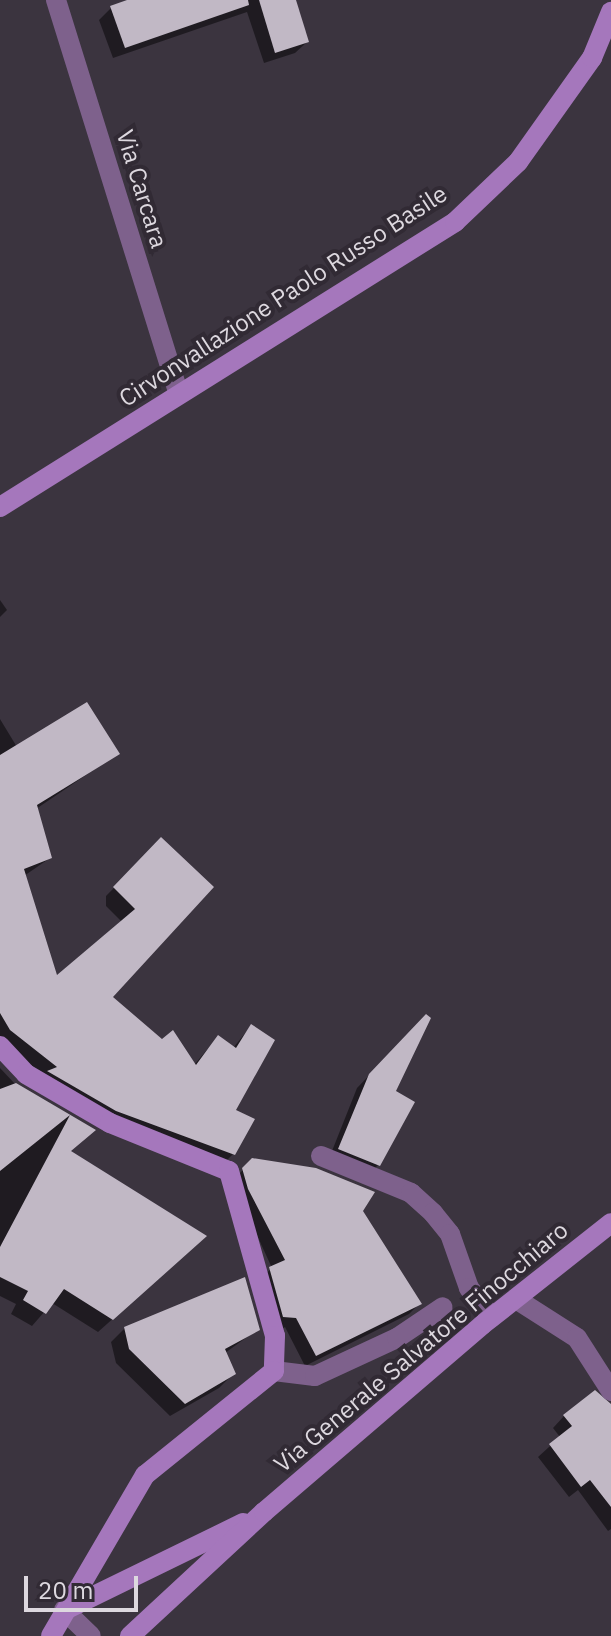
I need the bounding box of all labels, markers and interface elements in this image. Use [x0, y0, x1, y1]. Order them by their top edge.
street label: Via Carcara [110, 126, 174, 252]
street label: Cirvonvallazione Paolo Russo Basile [114, 179, 452, 413]
street label: Via Generale Salvatore Finocchiaro [268, 1216, 574, 1478]
scale bar [28, 1560, 142, 1610]
text: 20 m [38, 1574, 93, 1606]

